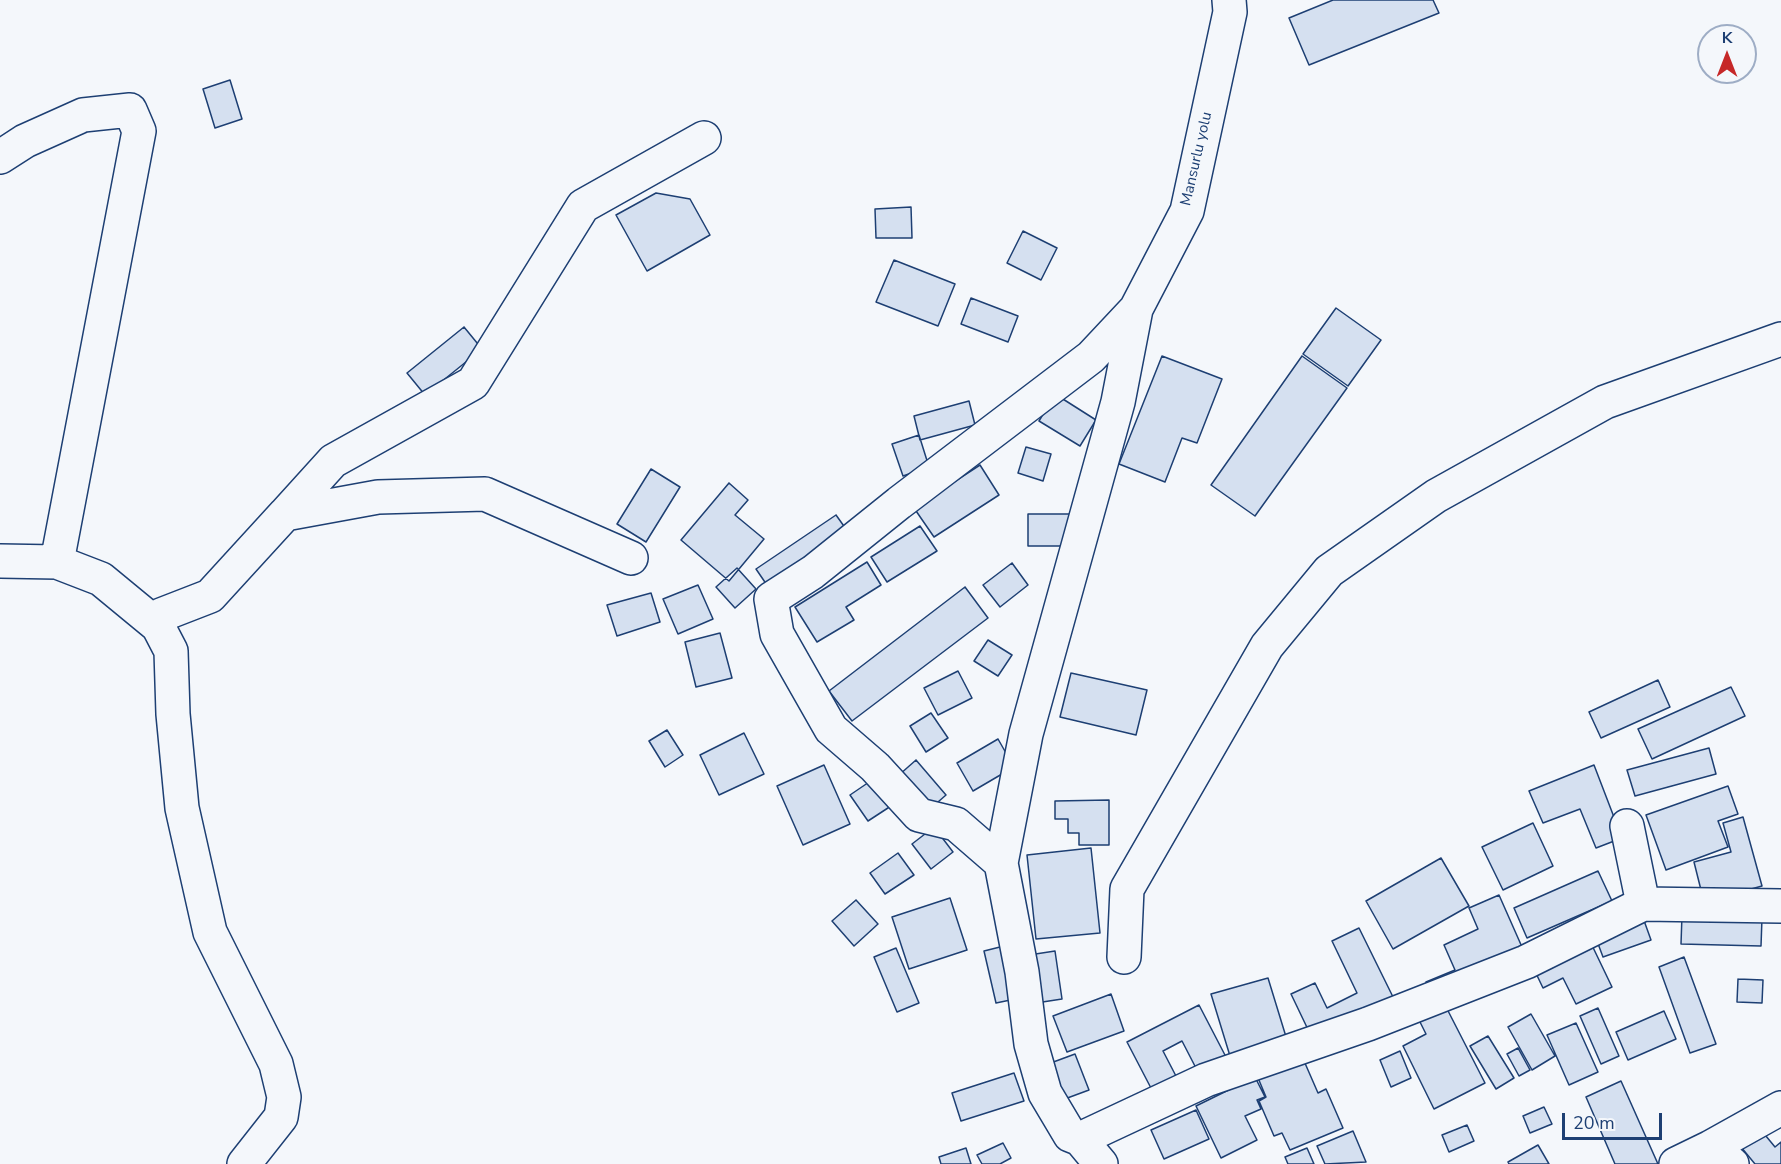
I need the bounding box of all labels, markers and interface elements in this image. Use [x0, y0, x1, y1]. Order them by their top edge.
north arrow [1697, 24, 1757, 84]
text: K [1722, 27, 1732, 49]
street label: Mansurlu yolu [1177, 110, 1217, 208]
scale bar [1565, 1101, 1666, 1139]
text: 20 m [1573, 1111, 1615, 1135]

